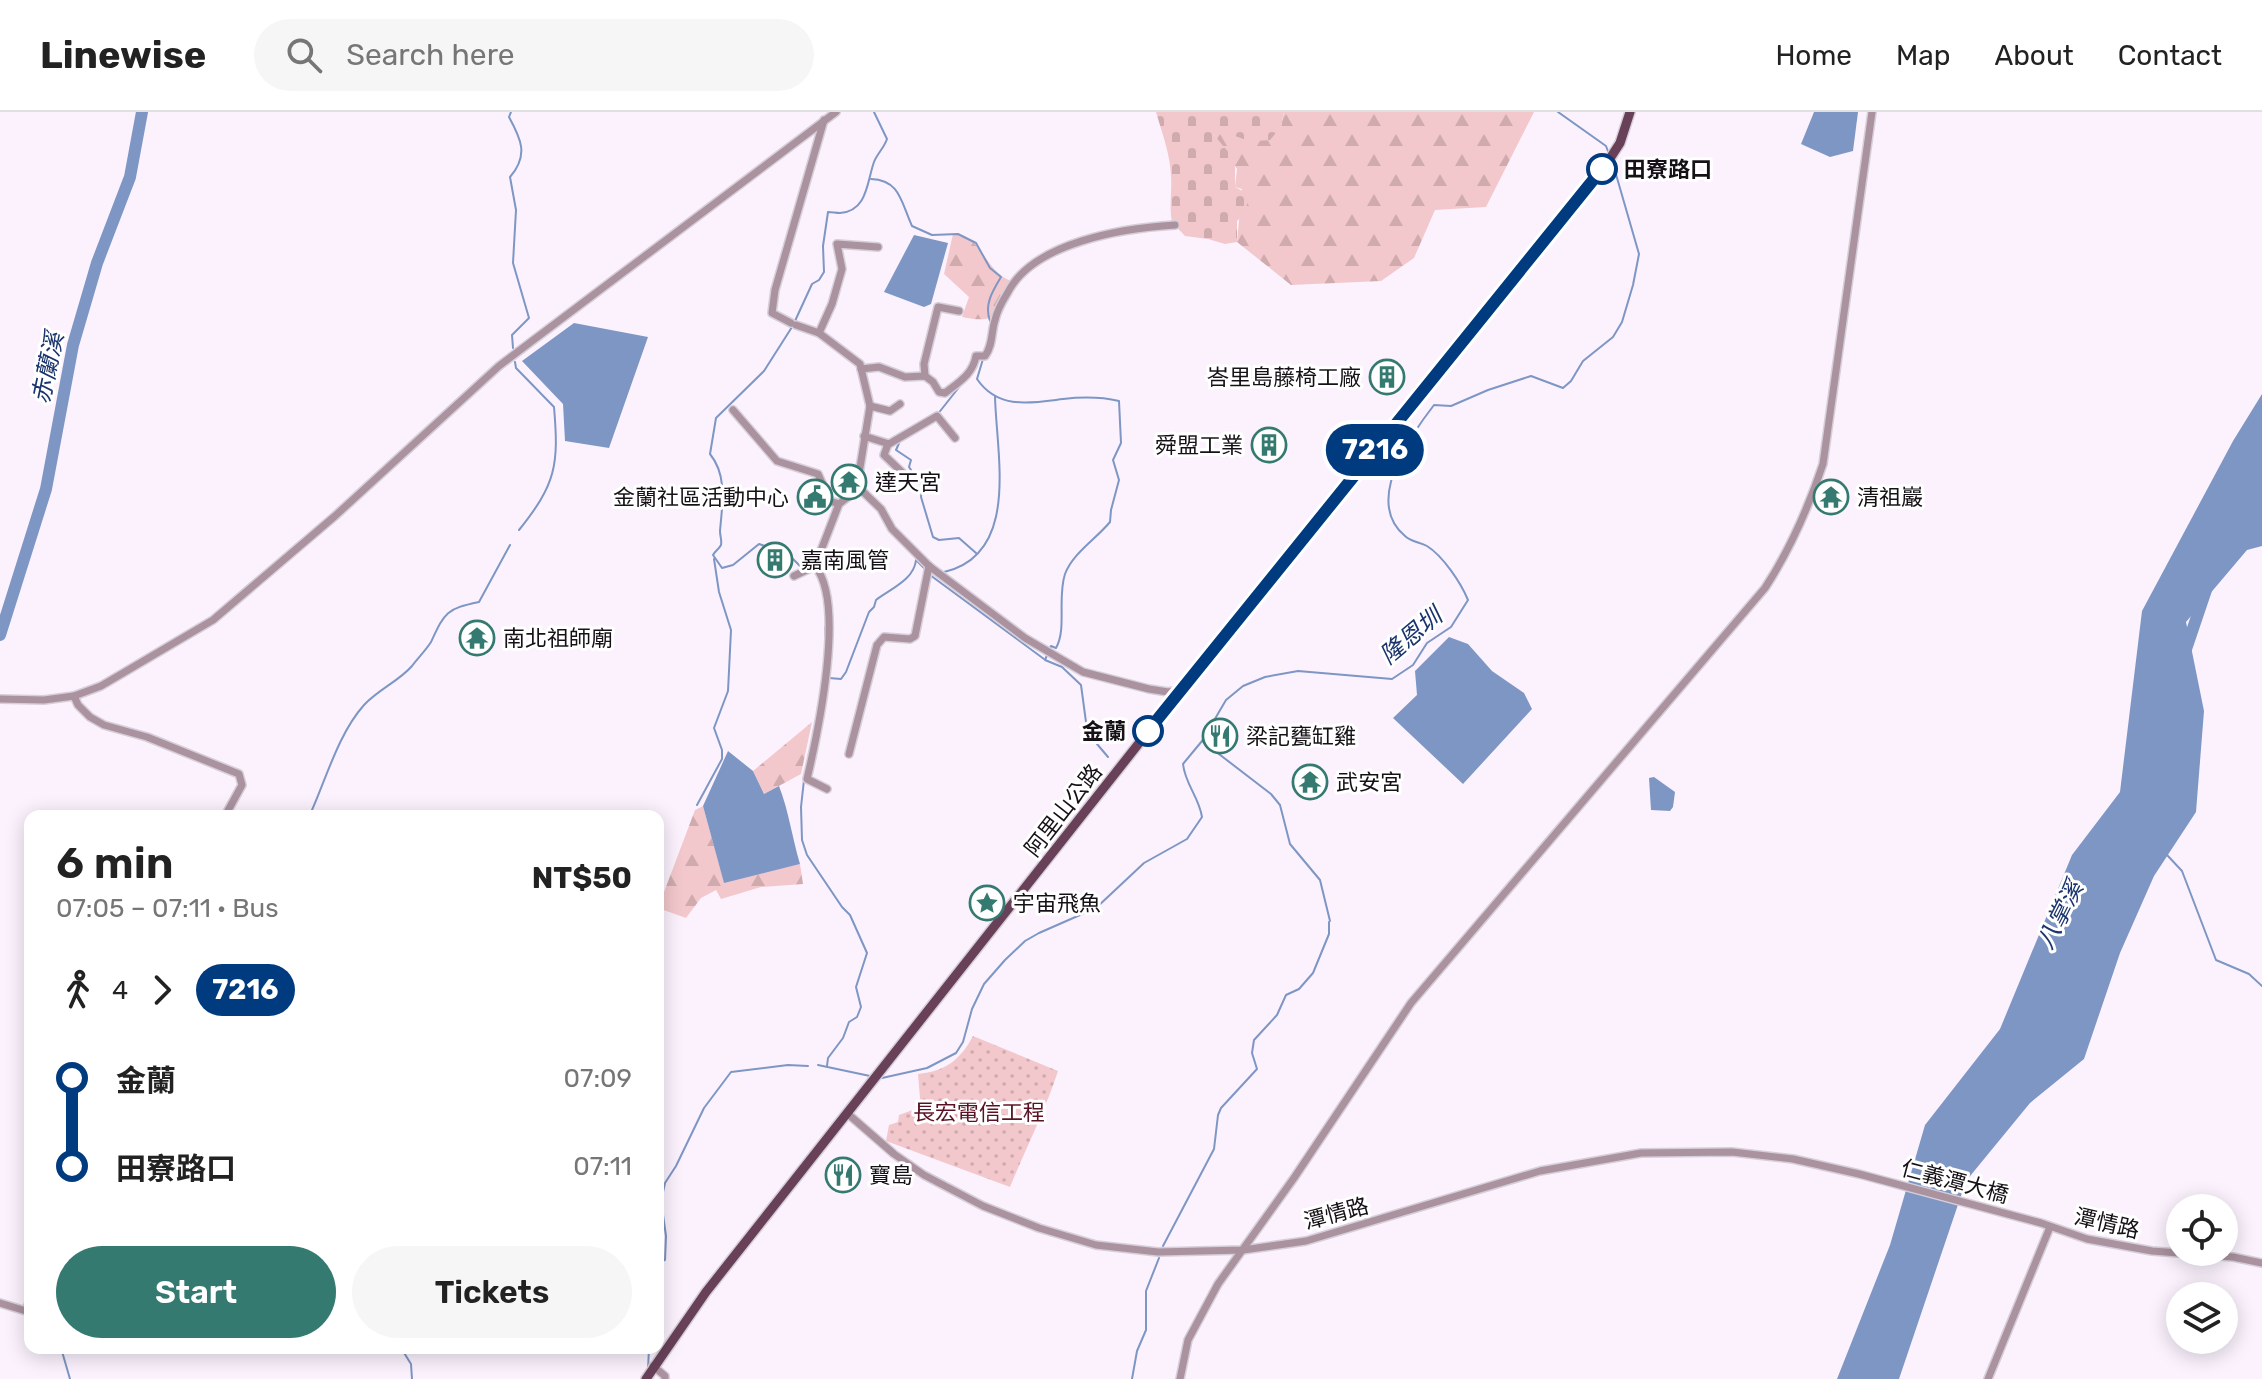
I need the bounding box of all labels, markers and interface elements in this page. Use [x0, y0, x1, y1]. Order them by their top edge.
search box [254, 19, 814, 91]
text: Linewise [40, 32, 206, 78]
icon: search [282, 33, 326, 77]
text: Search here [346, 37, 515, 73]
text: Home [1775, 39, 1852, 72]
text: Map [1896, 39, 1950, 72]
text: About [1994, 39, 2074, 72]
text: Contact [2118, 39, 2222, 72]
marker: 田寮路口 [1587, 154, 1617, 184]
place label: 田寮路口 [1624, 156, 1712, 183]
water label: 赤蘭溪 [27, 327, 70, 406]
building icon: 峇里島藤椅工廠 [1368, 358, 1406, 396]
place label: 峇里島藤椅工廠 [1207, 364, 1361, 391]
line badge: 7216 [1319, 424, 1431, 476]
building icon: 舜盟工業 [1250, 426, 1288, 464]
place label: 舜盟工業 [1155, 432, 1243, 459]
text: 7216 [1342, 433, 1408, 466]
temple icon: 達天宮 [830, 463, 868, 501]
place label: 達天宮 [875, 469, 941, 496]
public building icon: 金蘭社區活動中心 [796, 478, 834, 516]
temple icon: 清祖巖 [1812, 478, 1850, 516]
place label: 金蘭社區活動中心 [613, 484, 789, 511]
place label: 清祖巖 [1857, 484, 1923, 511]
building icon: 嘉南風管 [756, 541, 794, 579]
place label: 嘉南風管 [801, 547, 889, 574]
water label: 隆恩圳 [1374, 600, 1450, 670]
temple icon: 南北祖師廟 [458, 619, 496, 657]
place label: 南北祖師廟 [503, 625, 613, 652]
marker: 金蘭 [1133, 716, 1163, 746]
restaurant icon: 梁記甕缸雞 [1201, 717, 1239, 755]
place label: 金蘭 [1082, 718, 1126, 745]
place label: 梁記甕缸雞 [1246, 723, 1356, 750]
street label: 阿里山公路 [1019, 759, 1108, 862]
temple icon: 武安宮 [1291, 763, 1329, 801]
place label: 武安宮 [1336, 769, 1402, 796]
text: 6 min [56, 837, 174, 889]
text: NT$50 [532, 860, 632, 896]
water label: 八掌溪 [2031, 874, 2090, 953]
place icon: 宇宙飛魚 [968, 884, 1006, 922]
place label: 宇宙飛魚 [1013, 890, 1101, 917]
text: 07:05 – 07:11 · Bus [56, 893, 278, 924]
icon: walk [56, 968, 100, 1012]
icon: forward [140, 968, 184, 1012]
text: 7216 [212, 973, 279, 1006]
text: 4 [112, 975, 128, 1006]
text: 金蘭 [116, 1063, 176, 1099]
text: 07:09 [564, 1063, 632, 1094]
park label: 長宏電信工程 [913, 1099, 1045, 1126]
text: 田寮路口 [116, 1151, 236, 1187]
text: 07:11 [573, 1151, 632, 1182]
street label: 仁義潭大橋 [1898, 1154, 2011, 1209]
restaurant icon: 寶島 [824, 1156, 862, 1194]
place label: 寶島 [869, 1162, 913, 1189]
street label: 潭情路 [1301, 1192, 1372, 1235]
map controls [2166, 1194, 2238, 1354]
button: locate [2166, 1194, 2238, 1266]
street label: 潭情路 [2072, 1203, 2142, 1244]
button: Start [56, 1246, 336, 1338]
button: Tickets [352, 1246, 632, 1338]
button: layers [2166, 1282, 2238, 1354]

